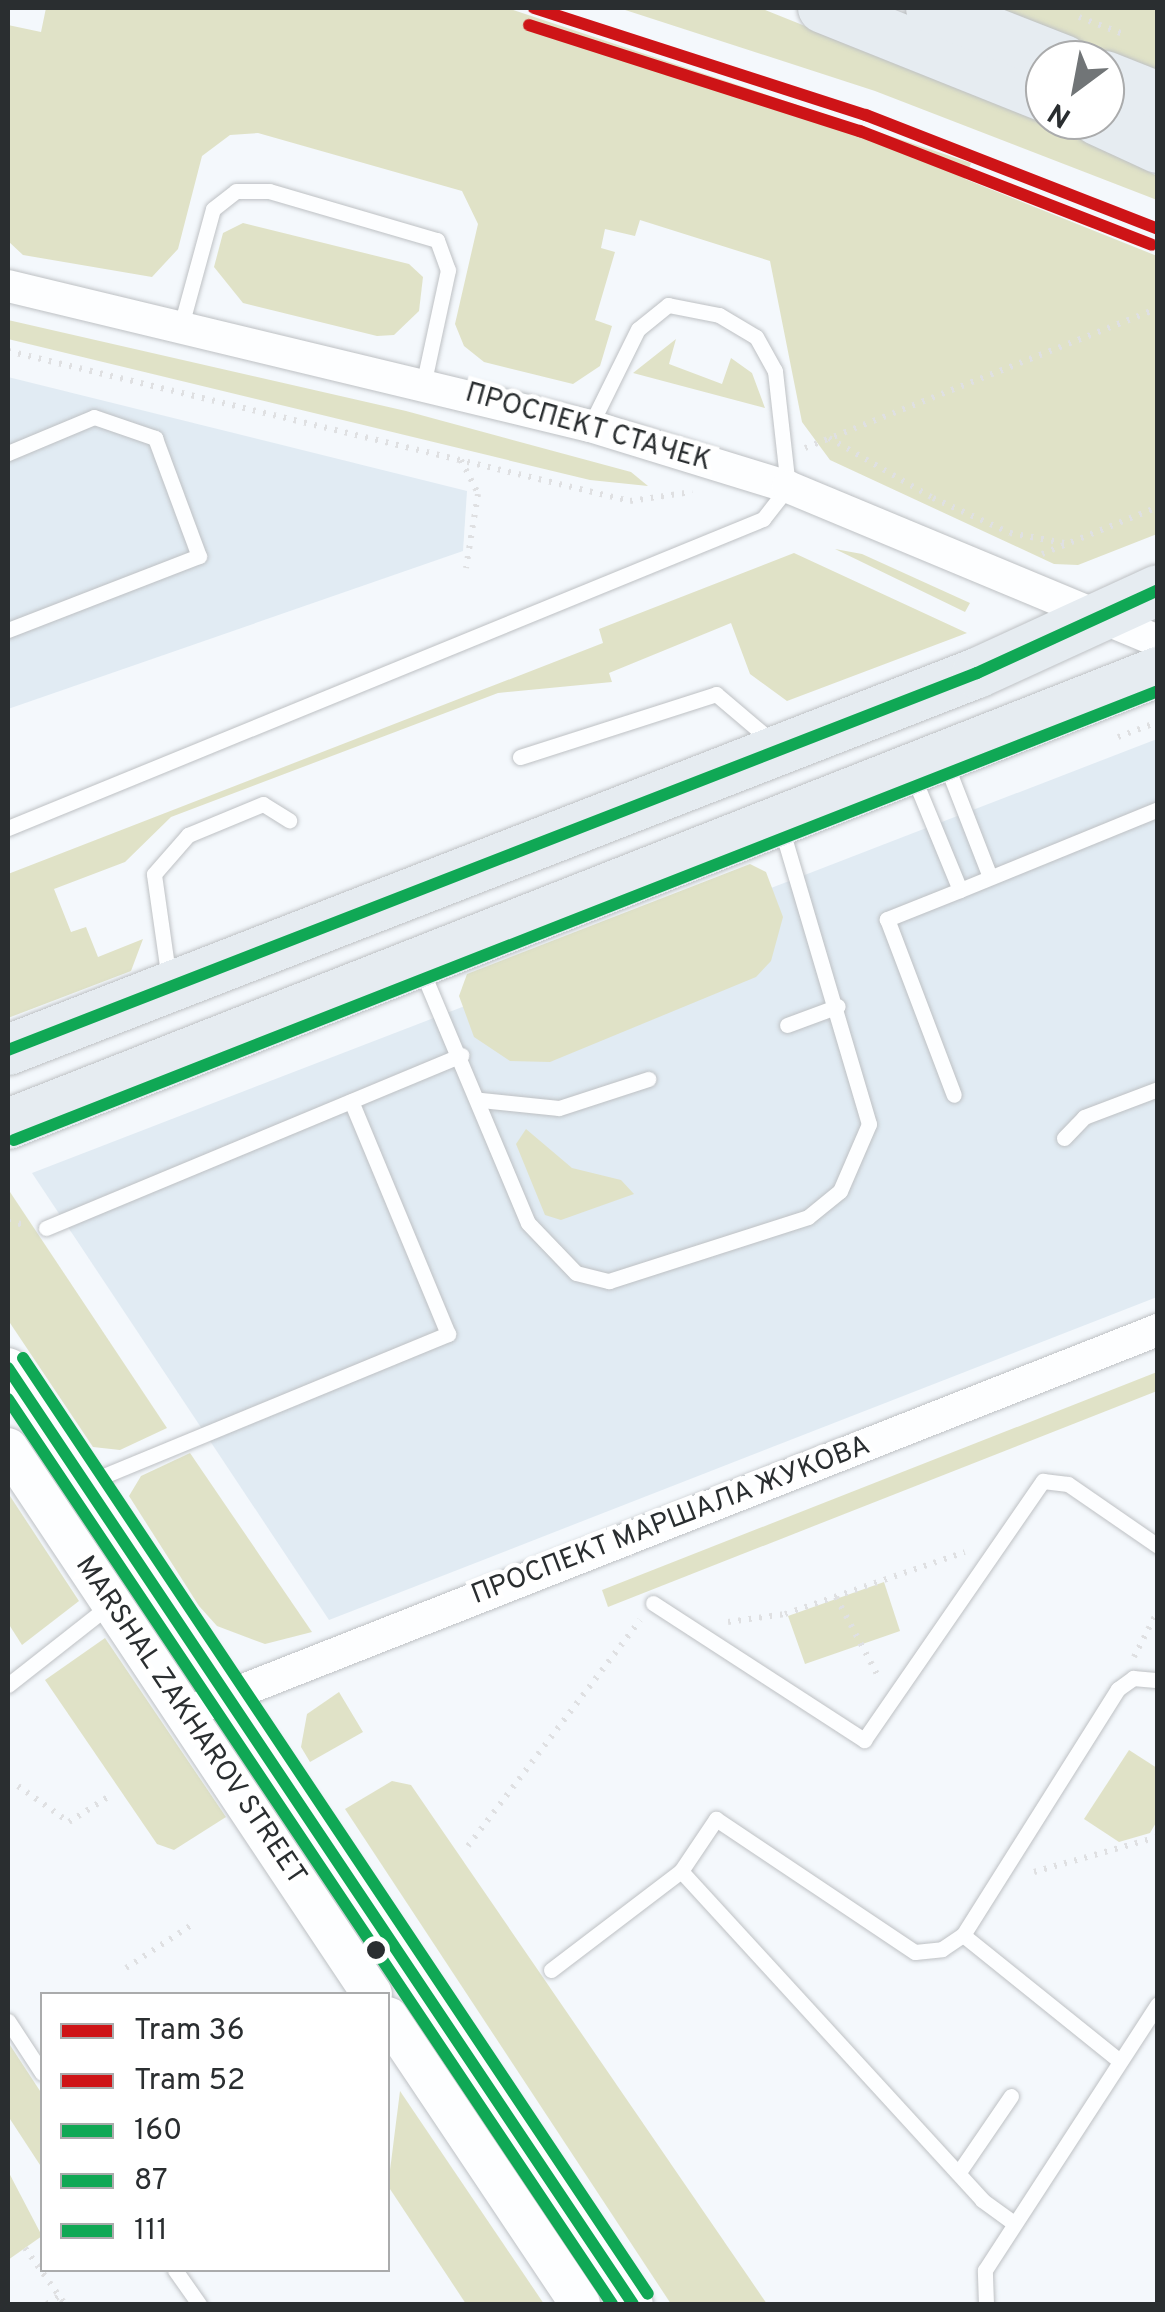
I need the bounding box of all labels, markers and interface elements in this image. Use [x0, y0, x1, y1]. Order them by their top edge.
north arrow [1025, 40, 1125, 140]
text: N [1042, 93, 1078, 134]
street label: ПРОСПЕКТ СТАЧЕК [461, 377, 715, 479]
street label: ПРОСПЕКТ МАРШАЛА ЖУКОВА [466, 1429, 876, 1613]
street label: MARSHAL ZAKHAROV STREET [67, 1550, 313, 1892]
unlabelled marker [366, 1940, 386, 1960]
legend [40, 1992, 390, 2272]
text: Tram 36 [134, 2013, 245, 2050]
text: Tram 52 [134, 2063, 245, 2100]
text: 160 [134, 2113, 182, 2150]
text: 87 [134, 2163, 168, 2200]
text: 111 [134, 2213, 168, 2250]

